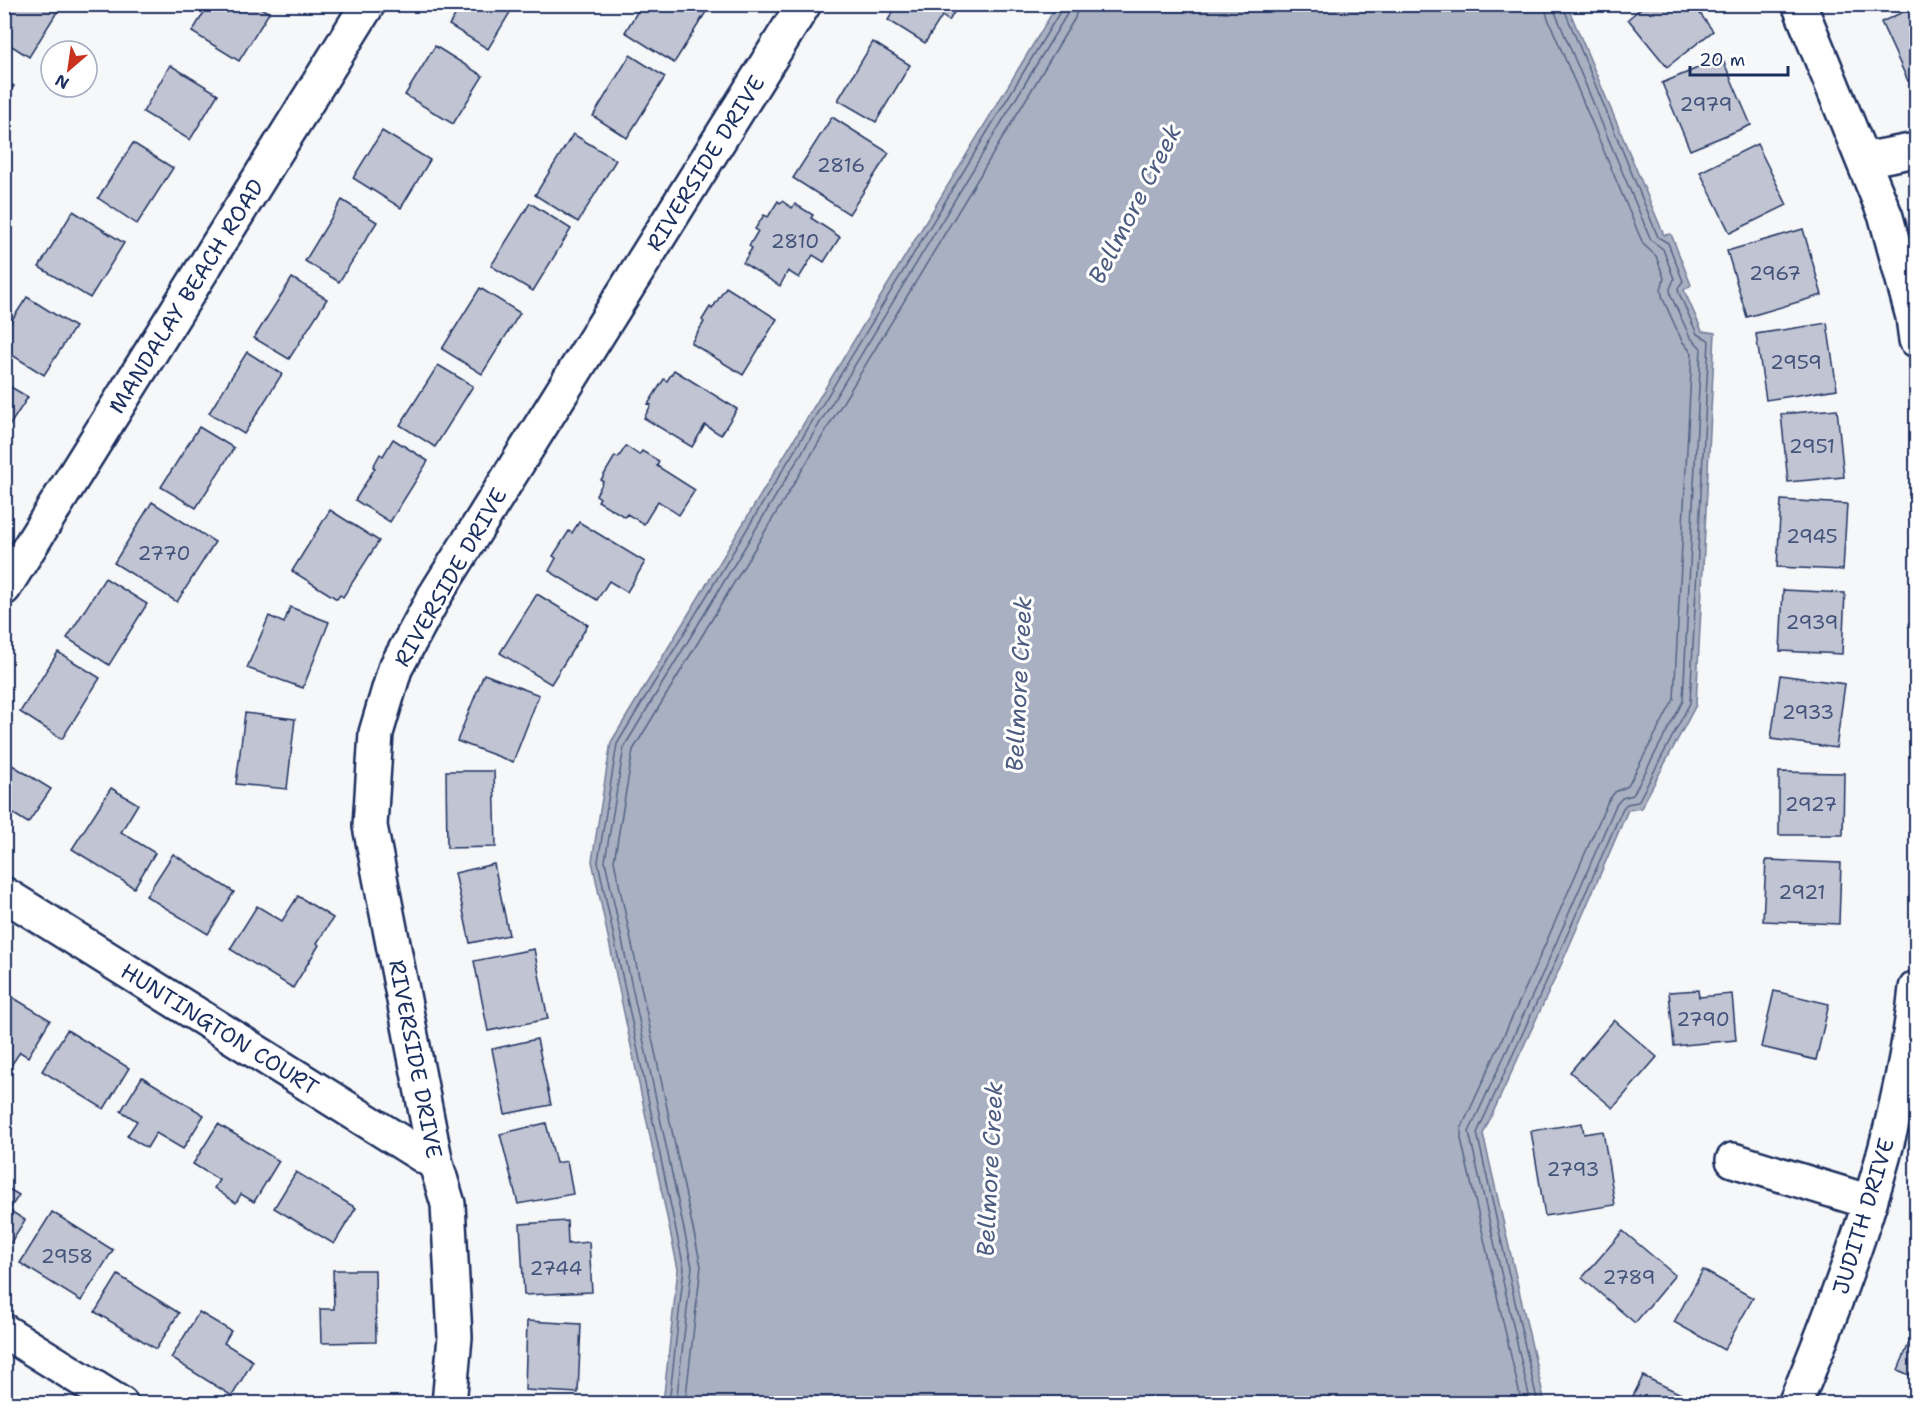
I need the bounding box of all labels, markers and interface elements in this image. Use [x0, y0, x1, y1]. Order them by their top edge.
north arrow [39, 39, 99, 99]
scale bar [1690, 39, 1788, 77]
text: 20 m [1699, 48, 1745, 72]
text: N [51, 69, 73, 94]
street label: RIVERSIDE DRIVE [640, 70, 771, 257]
house number: 2979 [1679, 91, 1733, 117]
water label: Bellmore Creek [1081, 119, 1189, 289]
house number: 2816 [817, 152, 865, 178]
street label: MANDALAY BEACH ROAD [102, 173, 271, 419]
house number: 2810 [771, 228, 819, 254]
house number: 2967 [1749, 260, 1801, 286]
house number: 2959 [1770, 349, 1822, 375]
house number: 2951 [1789, 433, 1835, 459]
street label: RIVERSIDE DRIVE [387, 483, 513, 672]
house number: 2945 [1786, 523, 1838, 549]
house number: 2770 [138, 540, 190, 566]
water label: Bellmore Creek [998, 595, 1040, 772]
house number: 2939 [1786, 609, 1838, 635]
house number: 2933 [1782, 699, 1834, 725]
house number: 2927 [1785, 791, 1837, 817]
house number: 2921 [1778, 879, 1826, 905]
street label: HUNTINGTON COURT [115, 957, 325, 1102]
street label: RIVERSIDE DRIVE [382, 957, 449, 1161]
house number: 2790 [1676, 1006, 1730, 1032]
water label: Bellmore Creek [969, 1080, 1011, 1257]
street label: JUDITH DRIVE [1826, 1134, 1901, 1298]
house number: 2793 [1547, 1156, 1599, 1182]
house number: 2958 [41, 1243, 93, 1269]
house number: 2744 [529, 1255, 583, 1281]
house number: 2789 [1603, 1264, 1655, 1290]

